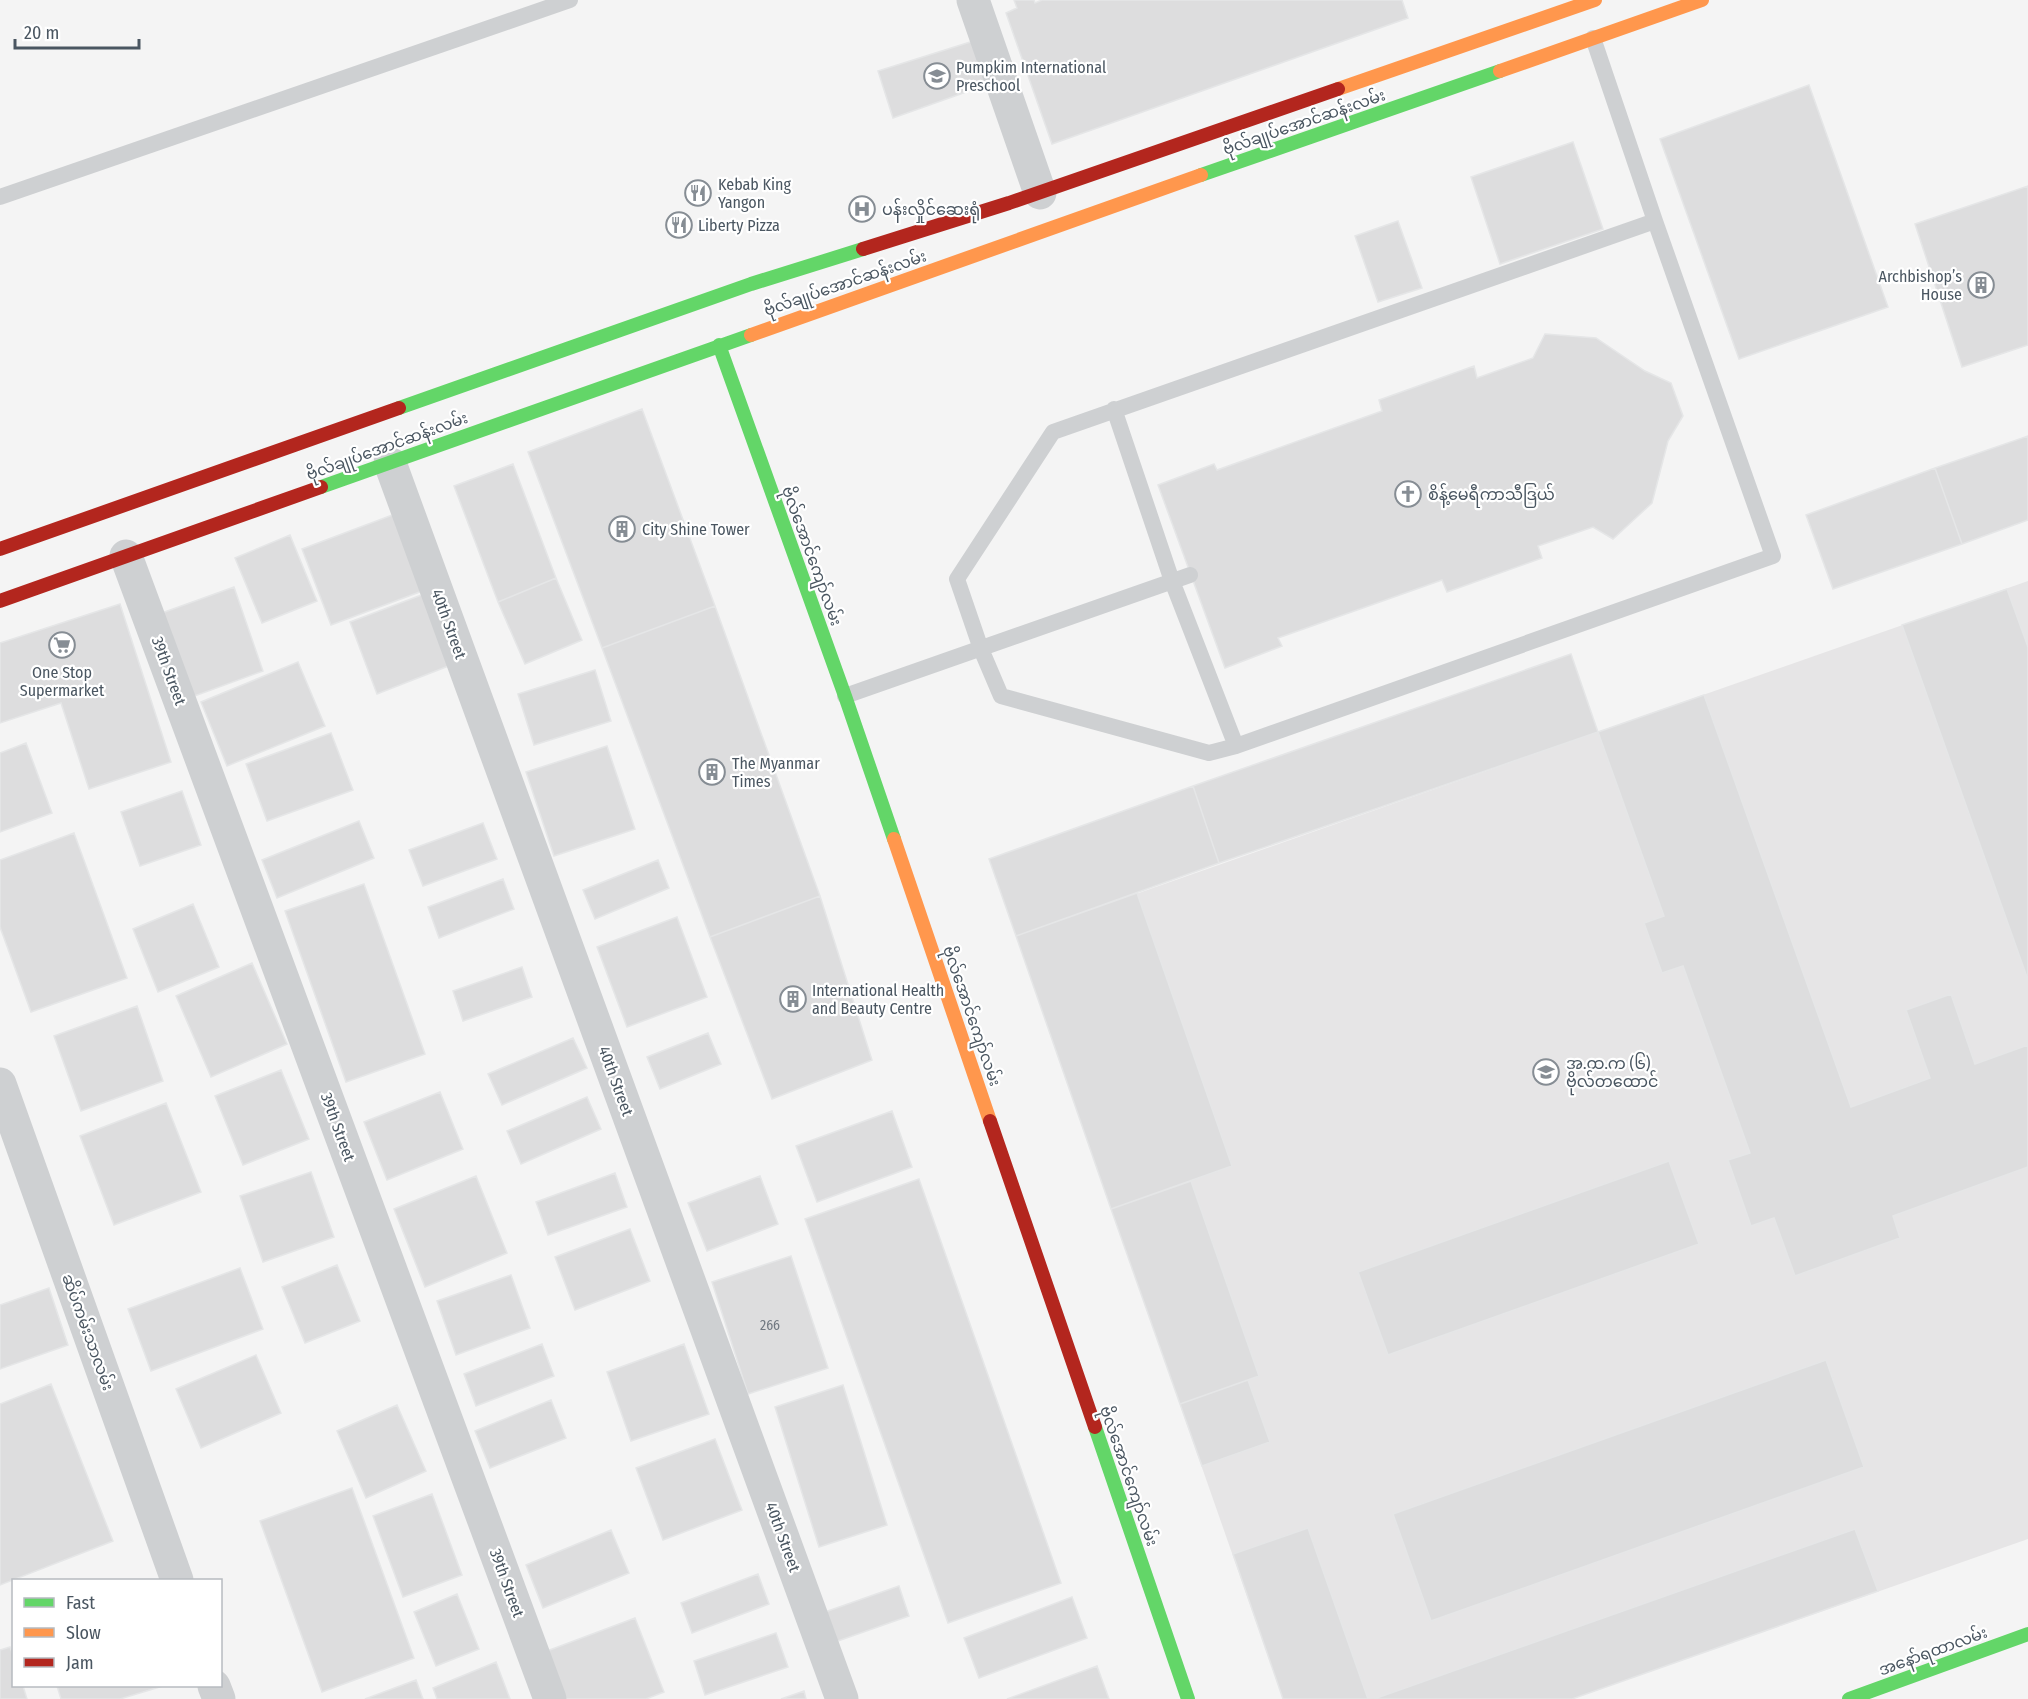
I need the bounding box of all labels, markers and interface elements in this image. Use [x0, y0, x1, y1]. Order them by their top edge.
scale bar [15, 12, 140, 50]
text: 20 m [24, 22, 59, 44]
place label: Pumpkim International Preschool [956, 58, 1106, 95]
school or university icon: Pumpkim International Preschool [922, 61, 952, 91]
street label: ဗိုလ်ချုပ်အောင်ဆန်းလမ်း [1220, 83, 1389, 163]
place label: Kebab King Yangon [718, 175, 792, 212]
restaurant icon: Kebab King Yangon [683, 178, 713, 208]
hospital icon: ပန်းလှိုင်ဆေးရုံ [847, 194, 877, 224]
place label: ပန်းလှိုင်ဆေးရုံ [882, 198, 980, 224]
restaurant icon: Liberty Pizza [664, 210, 694, 240]
place label: Liberty Pizza [698, 216, 780, 235]
street label: ဗိုလ်ချုပ်အောင်ဆန်းလမ်း [761, 244, 930, 324]
place label: Archbishop’s House [1879, 267, 1962, 304]
building icon: Archbishop’s House [1966, 270, 1996, 300]
street label: ဗိုလ်ချုပ်အောင်ဆန်းလမ်း [303, 406, 472, 489]
church icon: စိန့်မေရီကာသီဒြယ် [1393, 479, 1423, 509]
street label: ဗိုလ်အောင်ကျော်လမ်း [773, 483, 848, 630]
place label: စိန့်မေရီကာသီဒြယ် [1428, 483, 1555, 508]
building icon: City Shine Tower [607, 514, 637, 544]
place label: City Shine Tower [642, 520, 750, 539]
street label: 40th Street [428, 587, 471, 662]
supermarket icon: One Stop Supermarket [47, 630, 77, 660]
street label: 39th Street [148, 634, 190, 709]
place label: One Stop Supermarket [20, 663, 105, 700]
place label: The Myanmar Times [732, 754, 820, 791]
building icon: The Myanmar Times [697, 757, 727, 787]
street label: ဗိုလ်အောင်ကျော်လမ်း [934, 943, 1007, 1090]
place label: International Health and Beauty Centre [812, 981, 944, 1018]
building icon: International Health and Beauty Centre [778, 984, 808, 1014]
street label: 40th Street [595, 1044, 638, 1119]
place label: အ.ထ.က (၆) ဗိုလ်တထောင် [1566, 1052, 1658, 1096]
school or university icon: အ.ထ.က (၆) ဗိုလ်တထောင် [1531, 1057, 1561, 1087]
street label: 39th Street [317, 1090, 359, 1165]
street label: ဆိပ်ကမ်းသာလမ်း [58, 1270, 120, 1393]
house number: 266 [760, 1317, 780, 1334]
street label: ဗိုလ်အောင်ကျော်လမ်း [1091, 1403, 1164, 1550]
street label: 40th Street [762, 1500, 805, 1575]
street label: 39th Street [486, 1546, 528, 1621]
legend [12, 1579, 222, 1687]
text: Fast [66, 1592, 95, 1614]
street label: အနော်ရထာလမ်း [1875, 1621, 1991, 1683]
text: Slow [66, 1622, 101, 1644]
text: Jam [66, 1652, 94, 1674]

